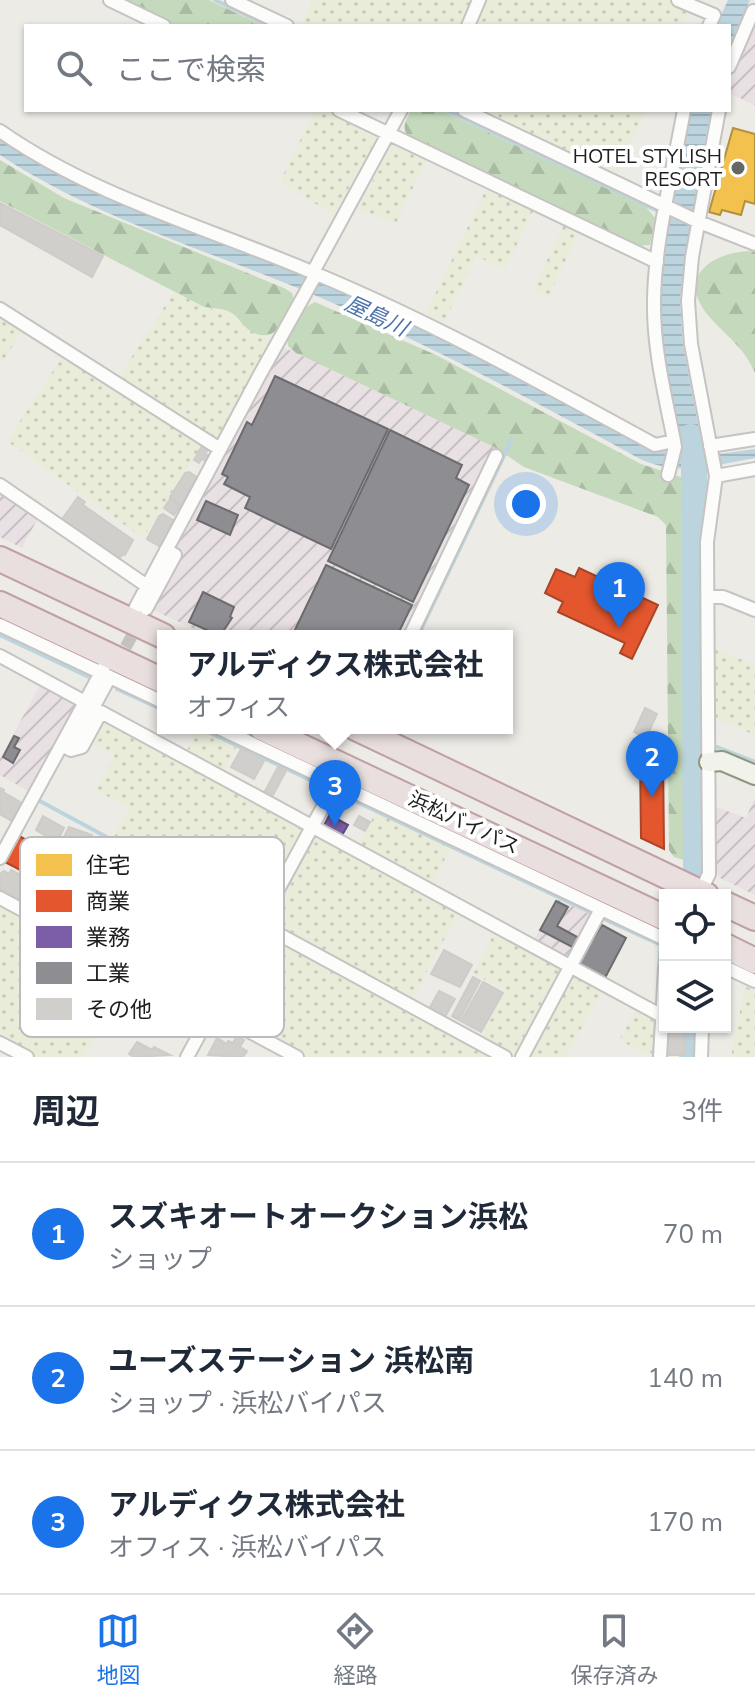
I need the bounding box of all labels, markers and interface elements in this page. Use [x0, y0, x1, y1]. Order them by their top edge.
search box [24, 24, 731, 112]
icon: search [52, 46, 96, 90]
text: ここで検索 [116, 50, 266, 91]
place label: HOTEL STYLISH RESORT [573, 143, 722, 193]
marker: HOTEL STYLISH RESORT [729, 159, 747, 177]
water label: 屋島川 [340, 288, 414, 344]
your location [506, 484, 546, 524]
pin: 1 [593, 562, 645, 628]
popup [157, 630, 513, 734]
text: アルディクス株式会社 [187, 645, 483, 686]
text: オフィス [187, 690, 290, 725]
pin: 2 [626, 731, 678, 797]
pin: 3 [309, 760, 361, 826]
street label: 浜松バイパス [404, 785, 524, 861]
legend [20, 837, 284, 1037]
text: 住宅 [86, 851, 130, 881]
text: 商業 [86, 887, 130, 917]
map controls [659, 889, 731, 1033]
button: locate [659, 889, 731, 961]
text: 業務 [86, 923, 130, 953]
text: 工業 [86, 959, 130, 989]
button: layers [659, 961, 731, 1033]
text: その他 [86, 995, 152, 1025]
text: 周辺 [32, 1089, 100, 1135]
text: 3件 [681, 1094, 723, 1129]
text: スズキオートオークション浜松 [108, 1197, 528, 1238]
text: 1 [50, 1217, 66, 1252]
text: 70 m [663, 1217, 723, 1252]
text: ショップ [108, 1242, 212, 1277]
text: ユーズステーション 浜松南 [108, 1341, 474, 1382]
text: 2 [50, 1361, 66, 1396]
text: 140 m [647, 1361, 723, 1396]
text: ショップ · 浜松バイパス [108, 1386, 387, 1421]
text: アルディクス株式会社 [108, 1485, 405, 1526]
text: 3 [50, 1505, 66, 1540]
text: 170 m [647, 1505, 723, 1540]
text: オフィス · 浜松バイパス [108, 1530, 386, 1565]
tab: 地図 [96, 1609, 141, 1691]
tab: 経路 [333, 1609, 378, 1691]
tab: 保存済み [570, 1609, 659, 1691]

